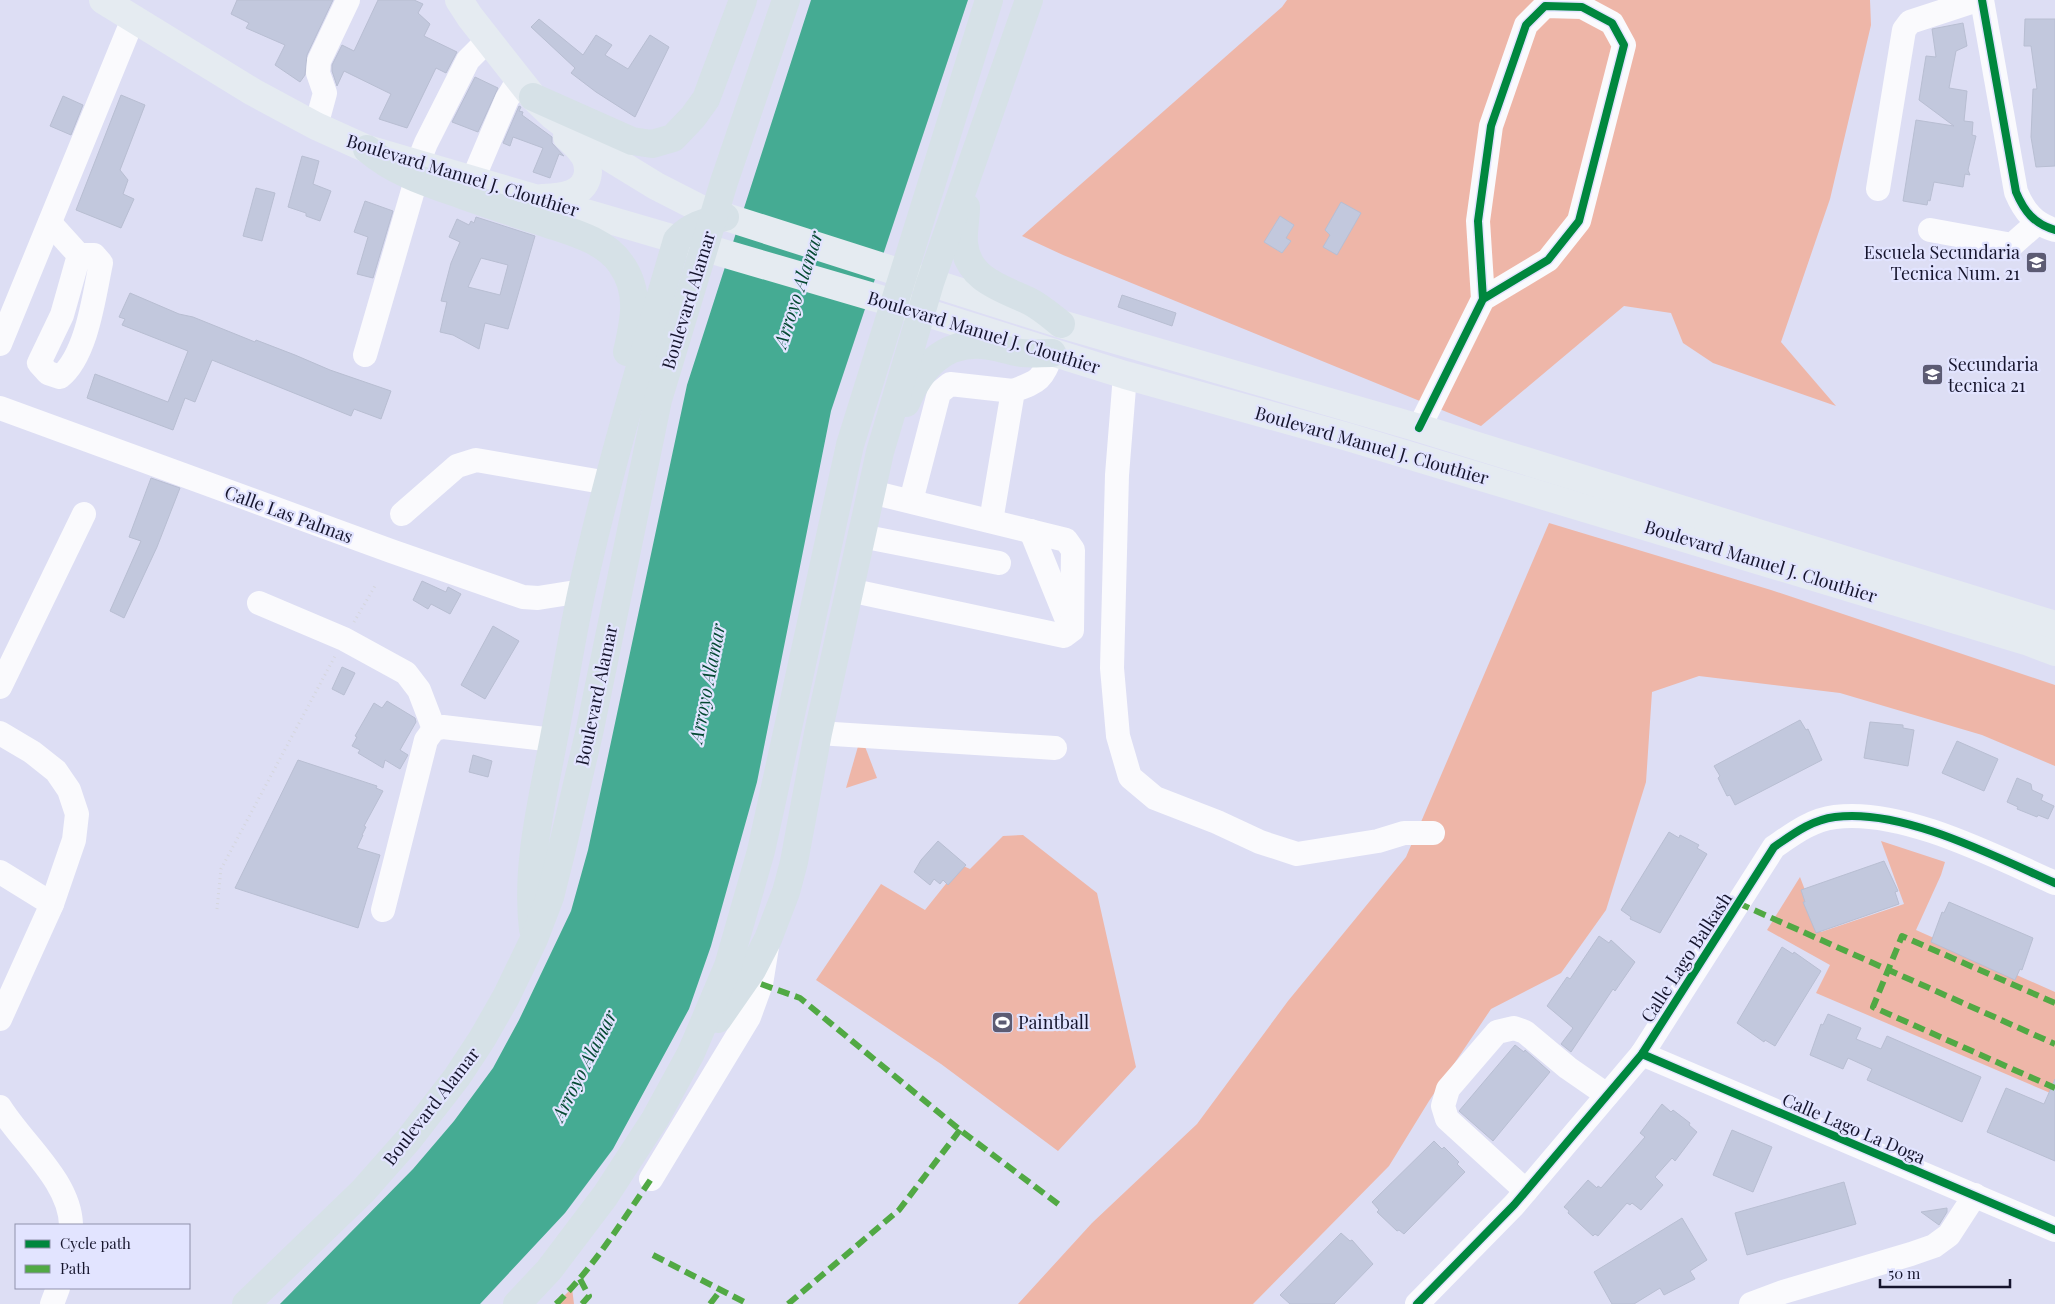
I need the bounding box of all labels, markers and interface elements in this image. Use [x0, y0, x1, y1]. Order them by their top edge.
street label: Boulevard Manuel J. Clouthier [344, 128, 582, 222]
water label: Arroyo Alamar [765, 227, 828, 352]
street label: Boulevard Alamar [656, 228, 720, 372]
place label: Escuela Secundaria Tecnica Num. 21 [1864, 240, 2020, 285]
school or university icon: Escuela Secundaria Tecnica Num. 21 [2024, 250, 2048, 274]
street label: Boulevard Manuel J. Clouthier [865, 285, 1103, 379]
place label: Secundaria tecnica 21 [1948, 352, 2038, 397]
school or university icon: Secundaria tecnica 21 [1920, 362, 1944, 386]
street label: Boulevard Manuel J. Clouthier [1252, 400, 1492, 490]
street label: Calle Las Palmas [222, 480, 356, 548]
street label: Boulevard Manuel J. Clouthier [1642, 514, 1880, 608]
water label: Arroyo Alamar [681, 620, 730, 747]
street label: Boulevard Alamar [569, 622, 623, 768]
street label: Calle Lago Balkash [1635, 887, 1737, 1027]
water label: Arroyo Alamar [543, 1004, 622, 1127]
sports icon: Paintball [990, 1010, 1014, 1034]
place label: Paintball [1018, 1010, 1089, 1034]
street label: Boulevard Alamar [377, 1042, 485, 1170]
street label: Calle Lago La Doga [1779, 1087, 1929, 1169]
legend [15, 1224, 190, 1289]
text: Cycle path [60, 1233, 131, 1253]
scale bar [1880, 1256, 2010, 1288]
text: Path [60, 1258, 90, 1278]
text: 50 m [1888, 1263, 1921, 1283]

